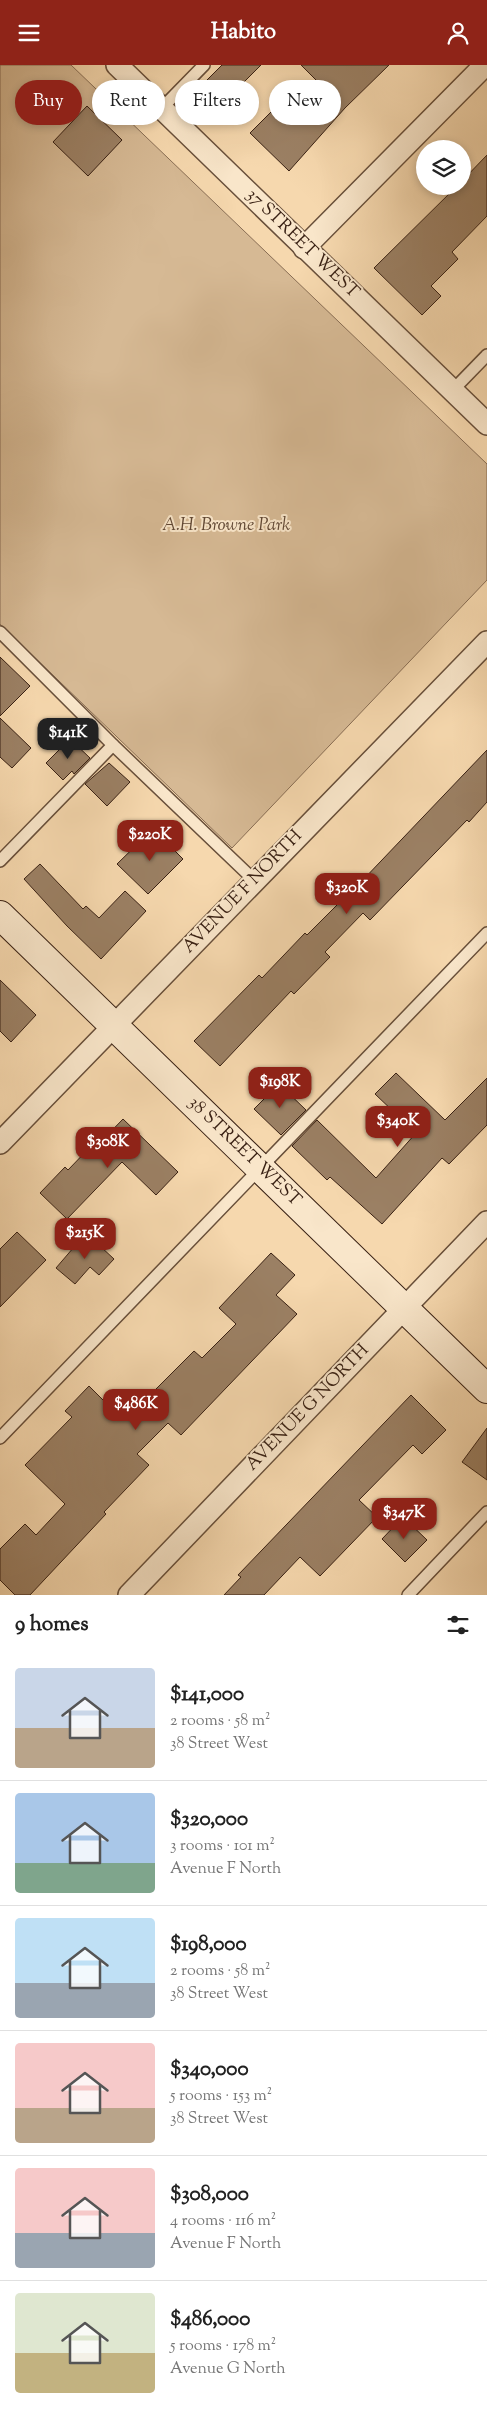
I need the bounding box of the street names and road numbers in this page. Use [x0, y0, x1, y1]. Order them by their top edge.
street label: 37 STREET WEST [239, 183, 365, 305]
street label: AVENUE F NORTH [177, 824, 309, 960]
street label: 38 STREET WEST [181, 1091, 307, 1213]
street label: AVENUE G NORTH [240, 1339, 376, 1477]

